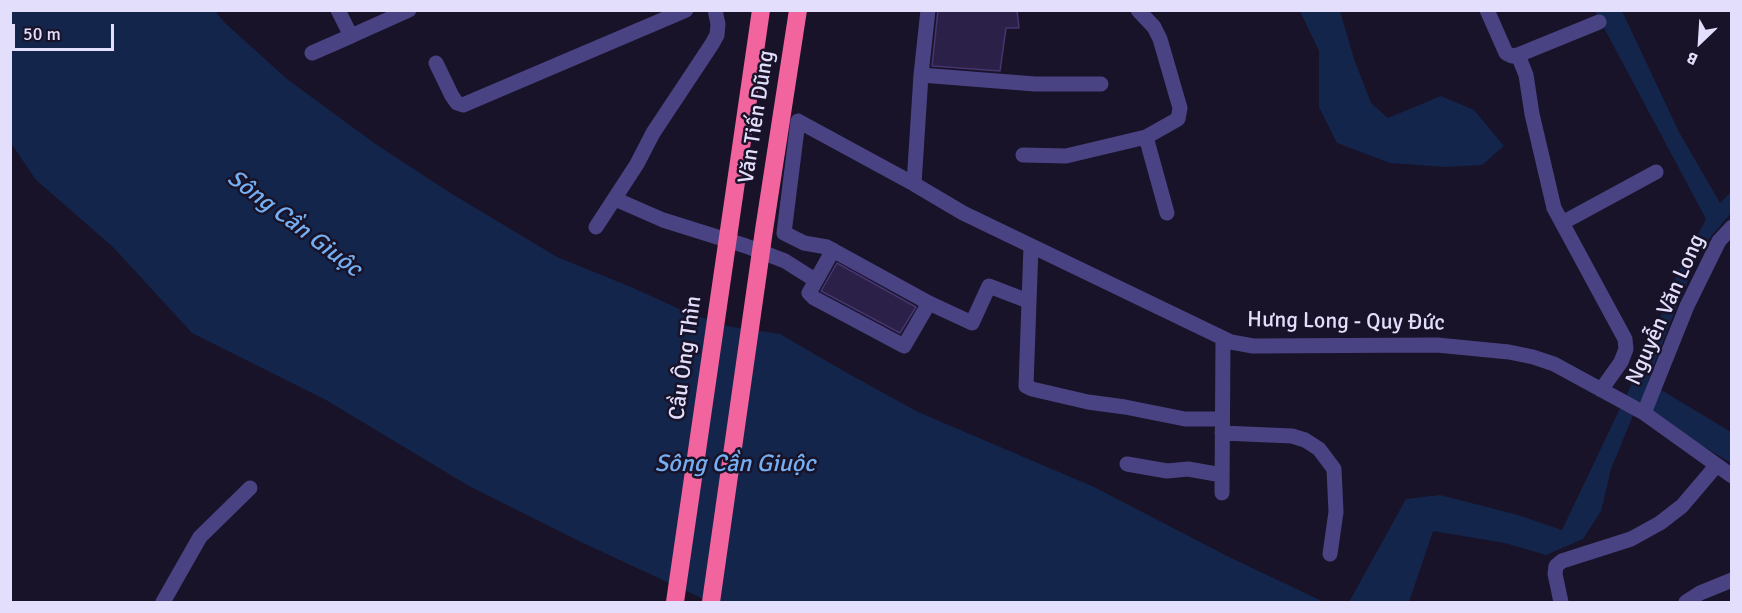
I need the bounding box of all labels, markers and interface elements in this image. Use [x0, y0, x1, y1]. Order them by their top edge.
scale bar [15, 12, 117, 50]
north arrow [1670, 12, 1730, 72]
text: 50 m [23, 23, 61, 45]
text: B [1684, 47, 1701, 69]
street label: Văn Tiến Dũng [733, 49, 781, 185]
water label: Sông Cần Giuộc [221, 164, 367, 284]
street label: Nguyễn Văn Long [1621, 231, 1711, 389]
street label: Cầu Ông Thìn [664, 294, 708, 422]
street label: Hưng Long - Quy Đức [1247, 307, 1445, 337]
water label: Sông Cần Giuộc [655, 451, 815, 479]

